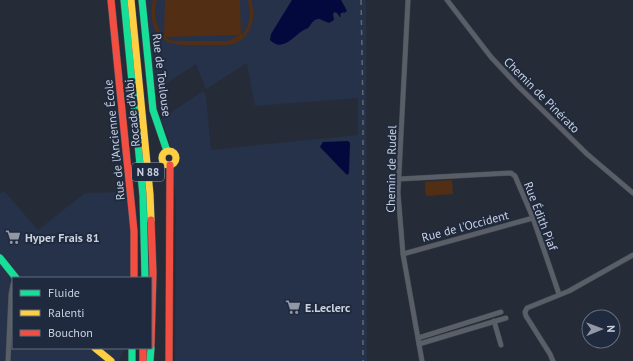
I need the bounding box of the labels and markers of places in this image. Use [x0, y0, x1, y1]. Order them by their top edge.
supermarket icon: Hyper Frais 81 [4, 228, 22, 246]
place label: Hyper Frais 81 [25, 230, 100, 245]
supermarket icon: E.Leclerc [284, 298, 302, 316]
place label: E.Leclerc [305, 300, 350, 315]

